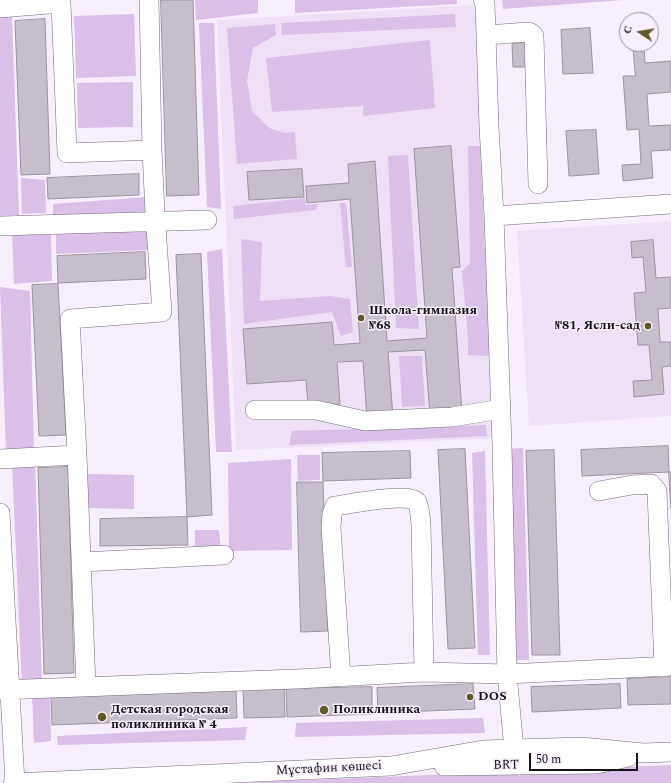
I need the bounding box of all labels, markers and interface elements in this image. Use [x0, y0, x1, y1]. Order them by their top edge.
north arrow [619, 12, 659, 52]
text: С [619, 24, 637, 35]
place label: Школа-гимназия №68 [369, 303, 477, 334]
marker: Школа-гимназия №68 [356, 313, 366, 323]
place label: №81, Ясли-сад [555, 318, 640, 334]
marker: №81, Ясли-сад [643, 321, 653, 331]
place label: DOS [478, 689, 507, 705]
marker: DOS [465, 692, 475, 702]
place label: Детская городская поликлиника № 4 [111, 702, 229, 733]
place label: Поликлиника [333, 702, 420, 718]
marker: Поликлиника [318, 704, 330, 716]
marker: Детская городская поликлиника № 4 [96, 711, 108, 723]
scale bar [531, 745, 640, 771]
text: 50 m [536, 750, 561, 769]
street label: Мұстафин көшесі [276, 758, 382, 780]
street label: BRT [493, 758, 519, 774]

